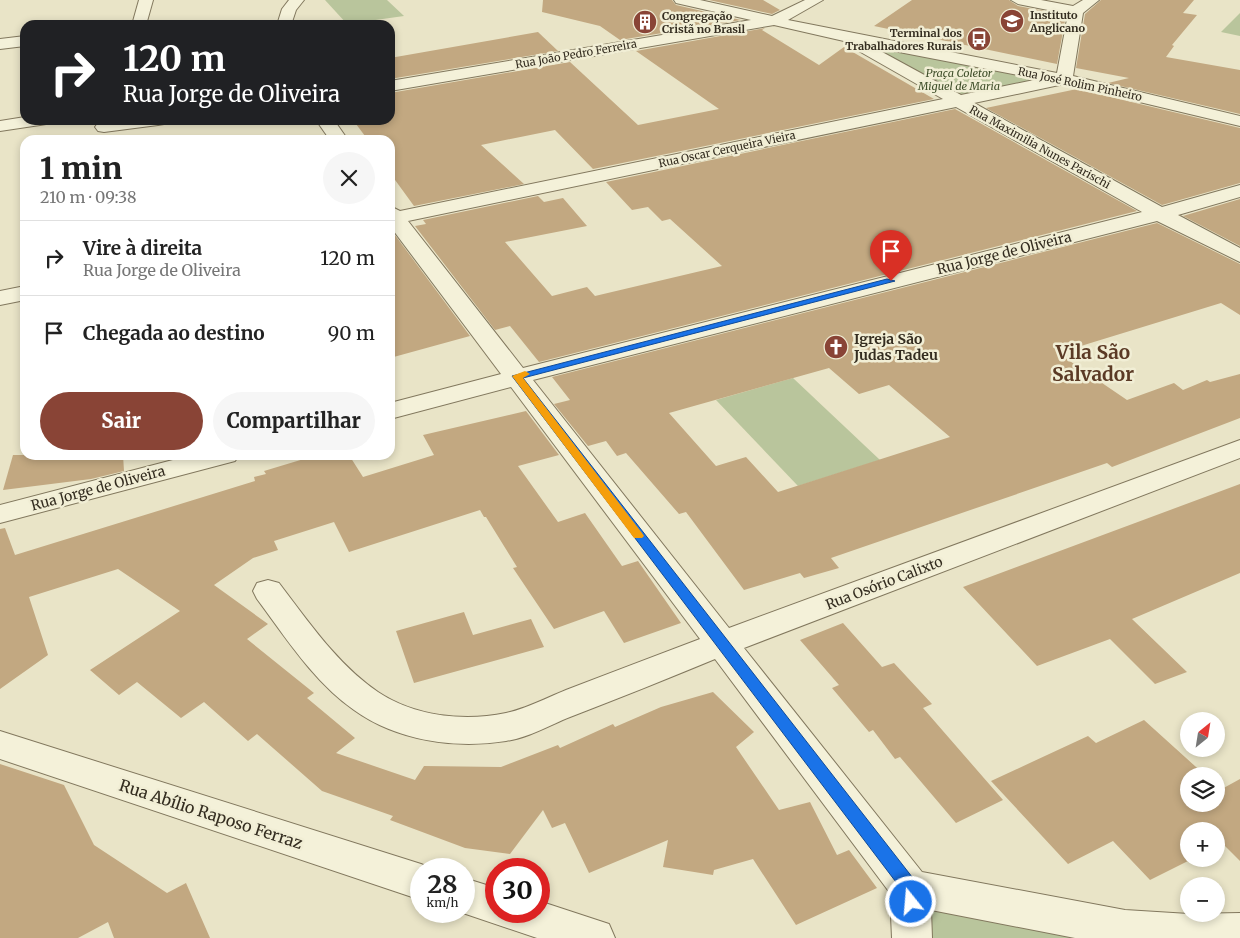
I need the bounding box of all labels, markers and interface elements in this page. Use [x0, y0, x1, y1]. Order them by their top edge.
school or university icon: Instituto Anglicano [999, 8, 1025, 34]
place label: Instituto Anglicano [1029, 8, 1085, 35]
building icon: Congregação Cristã no Brasil [632, 9, 658, 35]
place label: Congregação Cristã no Brasil [662, 9, 746, 36]
place label: Terminal dos Trabalhadores Rurais [845, 26, 962, 53]
bus stop icon: Terminal dos Trabalhadores Rurais [966, 26, 992, 52]
street label: Rua João Pedro Ferreira [514, 36, 638, 72]
text: 120 m [123, 37, 226, 81]
icon: right [40, 40, 105, 105]
street label: Rua José Rolim Pinheiro [1017, 64, 1144, 104]
park label: Praça Coletor Miguel de Maria [917, 66, 1000, 93]
text: Rua Jorge de Oliveira [123, 80, 340, 108]
street label: Rua Maximilia Nunes Parischi [967, 102, 1113, 192]
street label: Rua Oscar Cerqueira Vieira [657, 128, 797, 170]
text: 1 min [40, 149, 122, 187]
button: close [323, 152, 375, 204]
text: 210 m · 09:38 [40, 187, 136, 207]
street label: Rua Jorge de Oliveira [935, 227, 1074, 278]
pin [870, 230, 912, 281]
text: Vire à direita [83, 236, 202, 260]
icon: arrive [877, 237, 905, 265]
icon: right [40, 244, 68, 272]
text: 120 m [320, 246, 375, 270]
text: Rua Jorge de Oliveira [83, 260, 241, 280]
icon: arrive [40, 319, 68, 347]
text: Chegada ao destino [83, 321, 265, 345]
text: 90 m [328, 321, 375, 345]
place label: Igreja São Judas Tadeu [853, 330, 938, 364]
church icon: Igreja São Judas Tadeu [823, 334, 849, 360]
district label: Vila São Salvador [1052, 340, 1134, 386]
button: Sair [40, 392, 203, 450]
button: Compartilhar [213, 392, 375, 450]
street label: Rua Jorge de Oliveira [29, 461, 168, 515]
street label: Rua Osório Calixto [823, 552, 945, 614]
north arrow [1180, 712, 1225, 758]
map controls [1180, 712, 1225, 922]
button: layers [1180, 767, 1225, 812]
street label: Rua Abílio Raposo Ferraz [117, 775, 305, 853]
button: + [1180, 822, 1225, 867]
speed limit sign: 30 [485, 858, 550, 923]
text: 28 [427, 868, 458, 900]
position arrow [884, 875, 936, 927]
button: − [1180, 877, 1225, 922]
text: km/h [427, 895, 458, 910]

